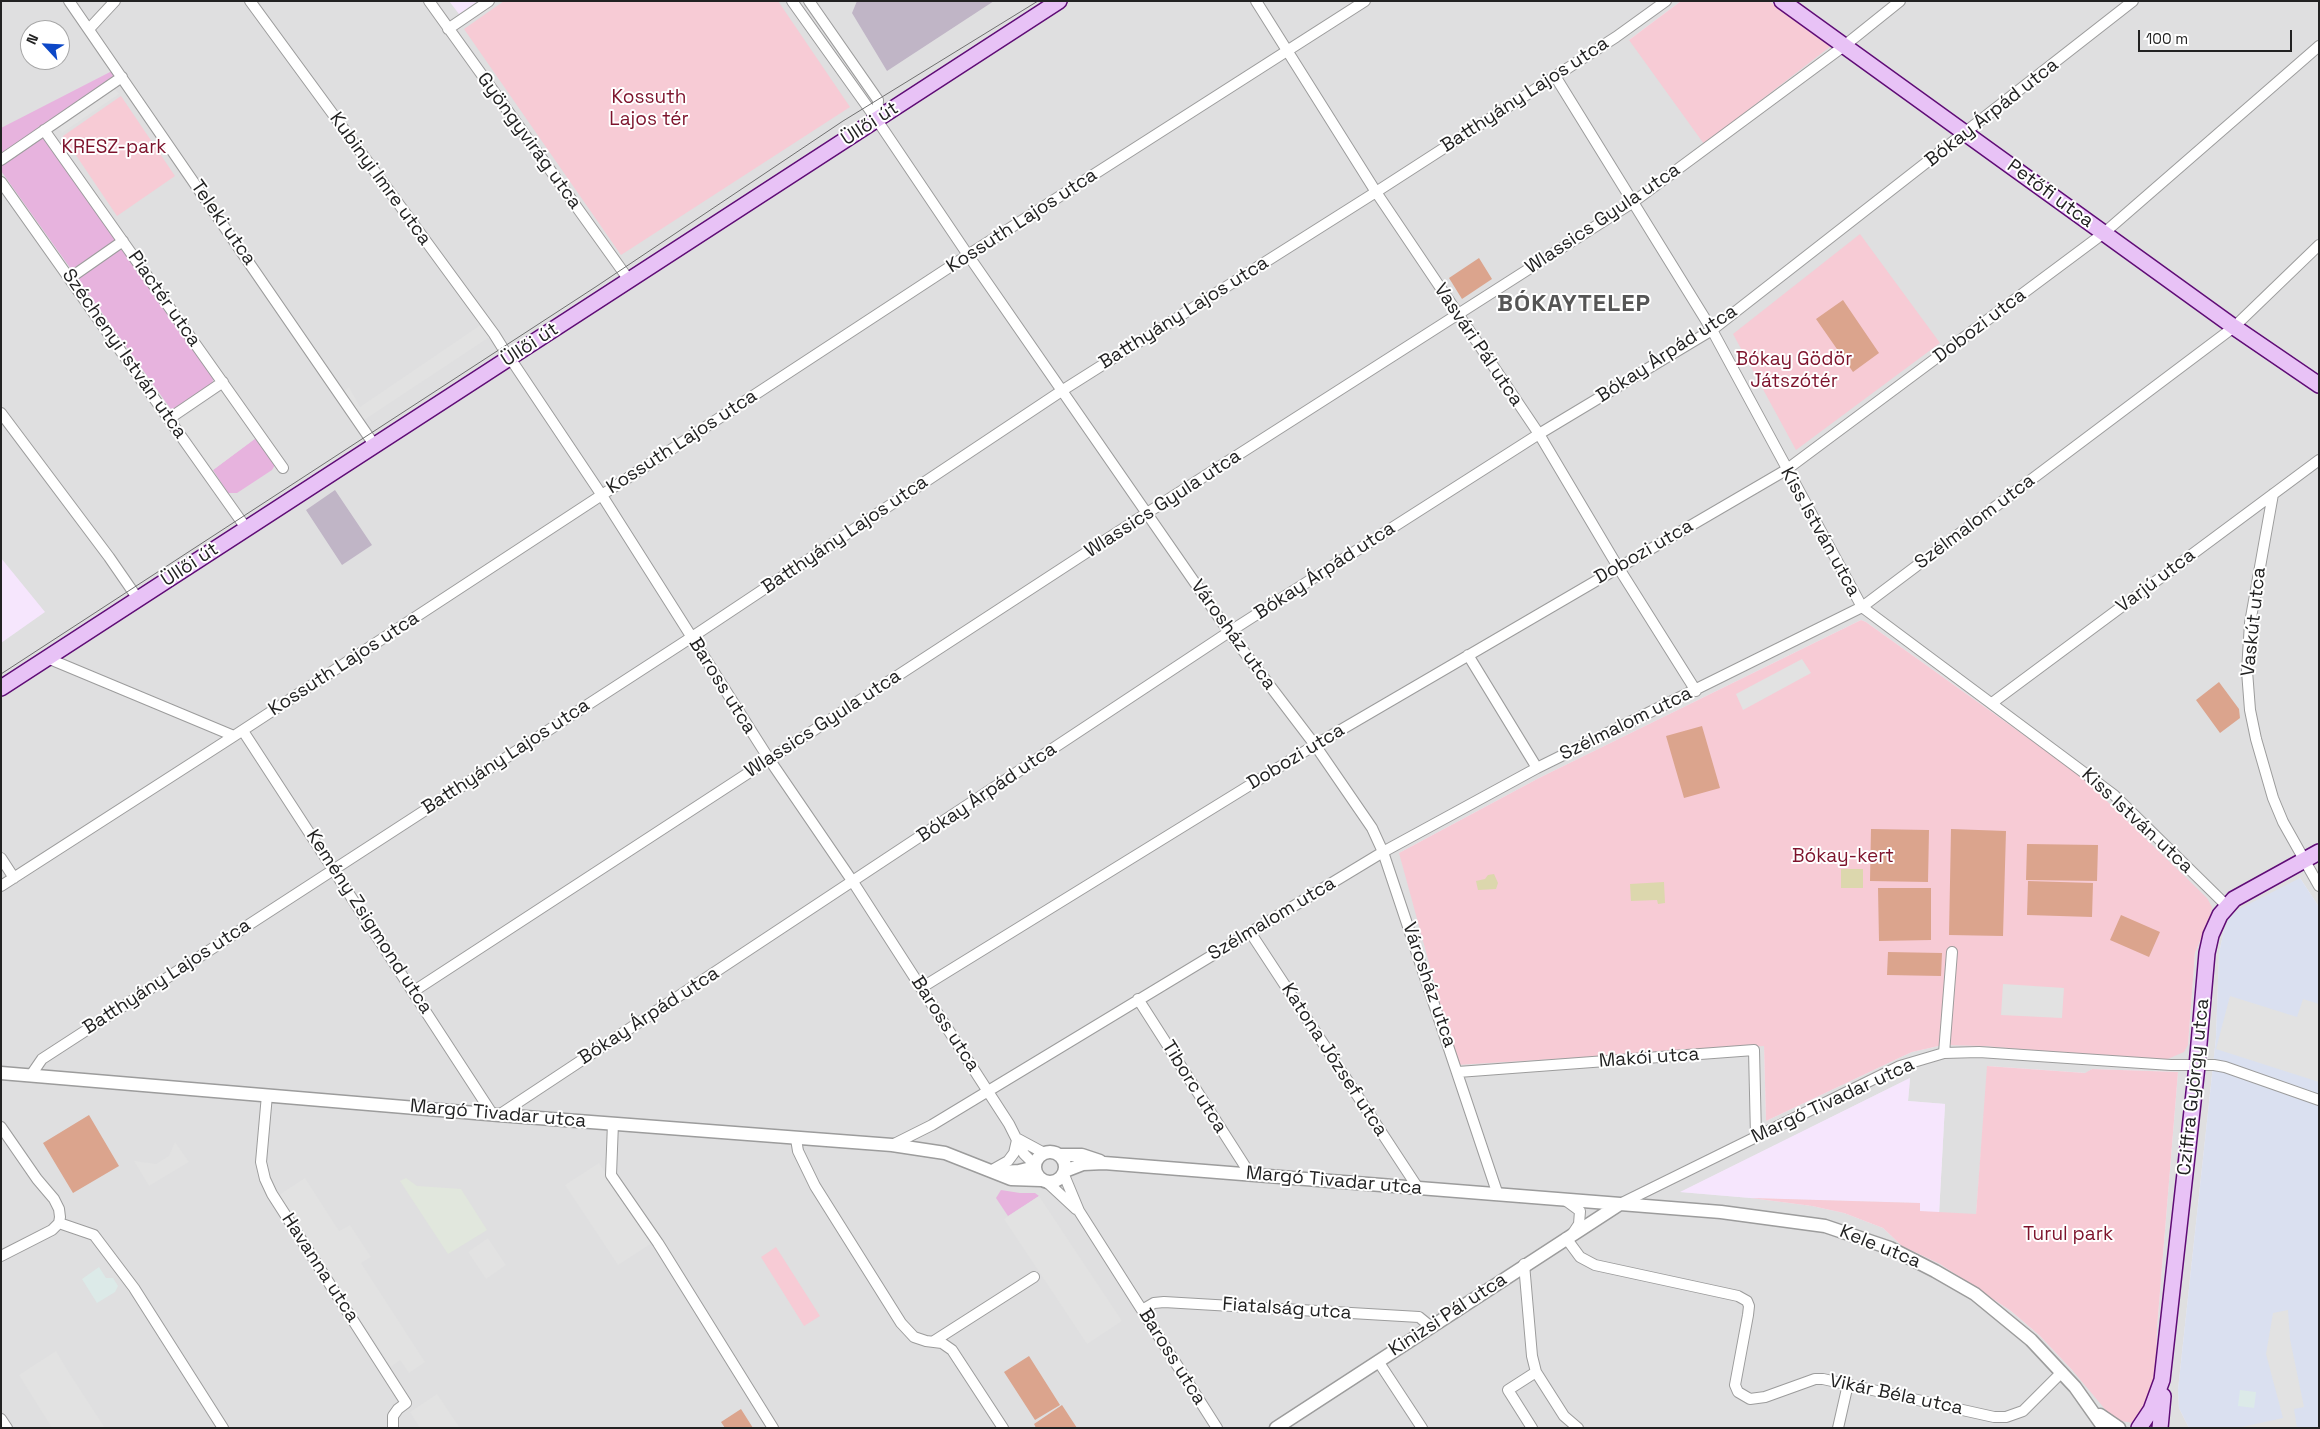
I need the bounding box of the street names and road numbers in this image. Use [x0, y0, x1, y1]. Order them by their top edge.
street label: Batthyány Lajos utca [1437, 32, 1613, 158]
street label: Bókay Árpád utca [1921, 54, 2063, 172]
street label: Gyöngyvirág utca [472, 68, 586, 214]
street label: Üllői út [837, 97, 903, 151]
street label: Kubinyi Imre utca [324, 108, 436, 250]
street label: Petőfi utca [2002, 155, 2098, 233]
street label: Wlassics Gyula utca [1521, 159, 1685, 279]
street label: Kossuth Lajos utca [942, 164, 1102, 278]
street label: Teleki utca [185, 176, 261, 270]
street label: Piactér utca [123, 247, 205, 351]
street label: Batthyány Lajos utca [1095, 252, 1273, 374]
street label: Széchenyi István utca [57, 265, 191, 443]
street label: Vasvári Pál utca [1429, 279, 1527, 411]
street label: Dobozi utca [1929, 284, 2031, 368]
street label: Bókay Árpád utca [1592, 300, 1742, 408]
street label: Üllői út [497, 318, 563, 372]
street label: Kossuth Lajos utca [602, 385, 762, 499]
street label: Wlassics Gyula utca [1081, 445, 1245, 563]
street label: Kiss István utca [1775, 463, 1865, 601]
street label: Szélmalom utca [1911, 469, 2039, 575]
street label: Batthyány Lajos utca [758, 471, 932, 599]
street label: Dobozi utca [1591, 515, 1697, 589]
street label: Bókay Árpád utca [1250, 517, 1400, 625]
street label: Üllői út [157, 538, 223, 592]
street label: Varjú utca [2112, 544, 2200, 618]
street label: Vaskút utca [2237, 566, 2271, 678]
street label: Városház utca [1185, 576, 1281, 694]
street label: Kossuth Lajos utca [264, 607, 424, 721]
street label: Baross utca [683, 634, 761, 738]
street label: Wlassics Gyula utca [741, 665, 905, 783]
street label: Szélmalom utca [1556, 682, 1696, 766]
street label: Batthyány Lajos utca [418, 694, 594, 820]
street label: Dobozi utca [1243, 719, 1349, 795]
street label: Bókay Árpád utca [913, 738, 1061, 848]
street label: Kiss István utca [2077, 764, 2197, 878]
street label: Kemény Zsigmond utca [301, 826, 437, 1018]
street label: Szélmalom utca [1204, 872, 1340, 966]
street label: Batthyány Lajos utca [79, 914, 255, 1040]
street label: Városház utca [1397, 920, 1461, 1050]
street label: Bókay Árpád utca [574, 962, 724, 1070]
street label: Baross utca [906, 972, 984, 1076]
street label: Katona József utca [1276, 979, 1392, 1141]
street label: Cziffra György utca [2173, 997, 2215, 1177]
street label: Tiborc utca [1157, 1036, 1231, 1138]
street label: Makói utca [1598, 1043, 1700, 1073]
street label: Margó Tivadar utca [1748, 1053, 1918, 1149]
street label: Margó Tivadar utca [409, 1095, 587, 1133]
street label: Margó Tivadar utca [1245, 1162, 1423, 1200]
street label: Havanna utca [276, 1209, 364, 1327]
street label: Kele utca [1836, 1220, 1924, 1274]
street label: Kinizsi Pál utca [1385, 1268, 1511, 1362]
street label: Fiatalság utca [1222, 1293, 1352, 1325]
street label: Baross utca [1133, 1305, 1211, 1409]
street label: Vikár Béla utca [1827, 1370, 1965, 1420]

